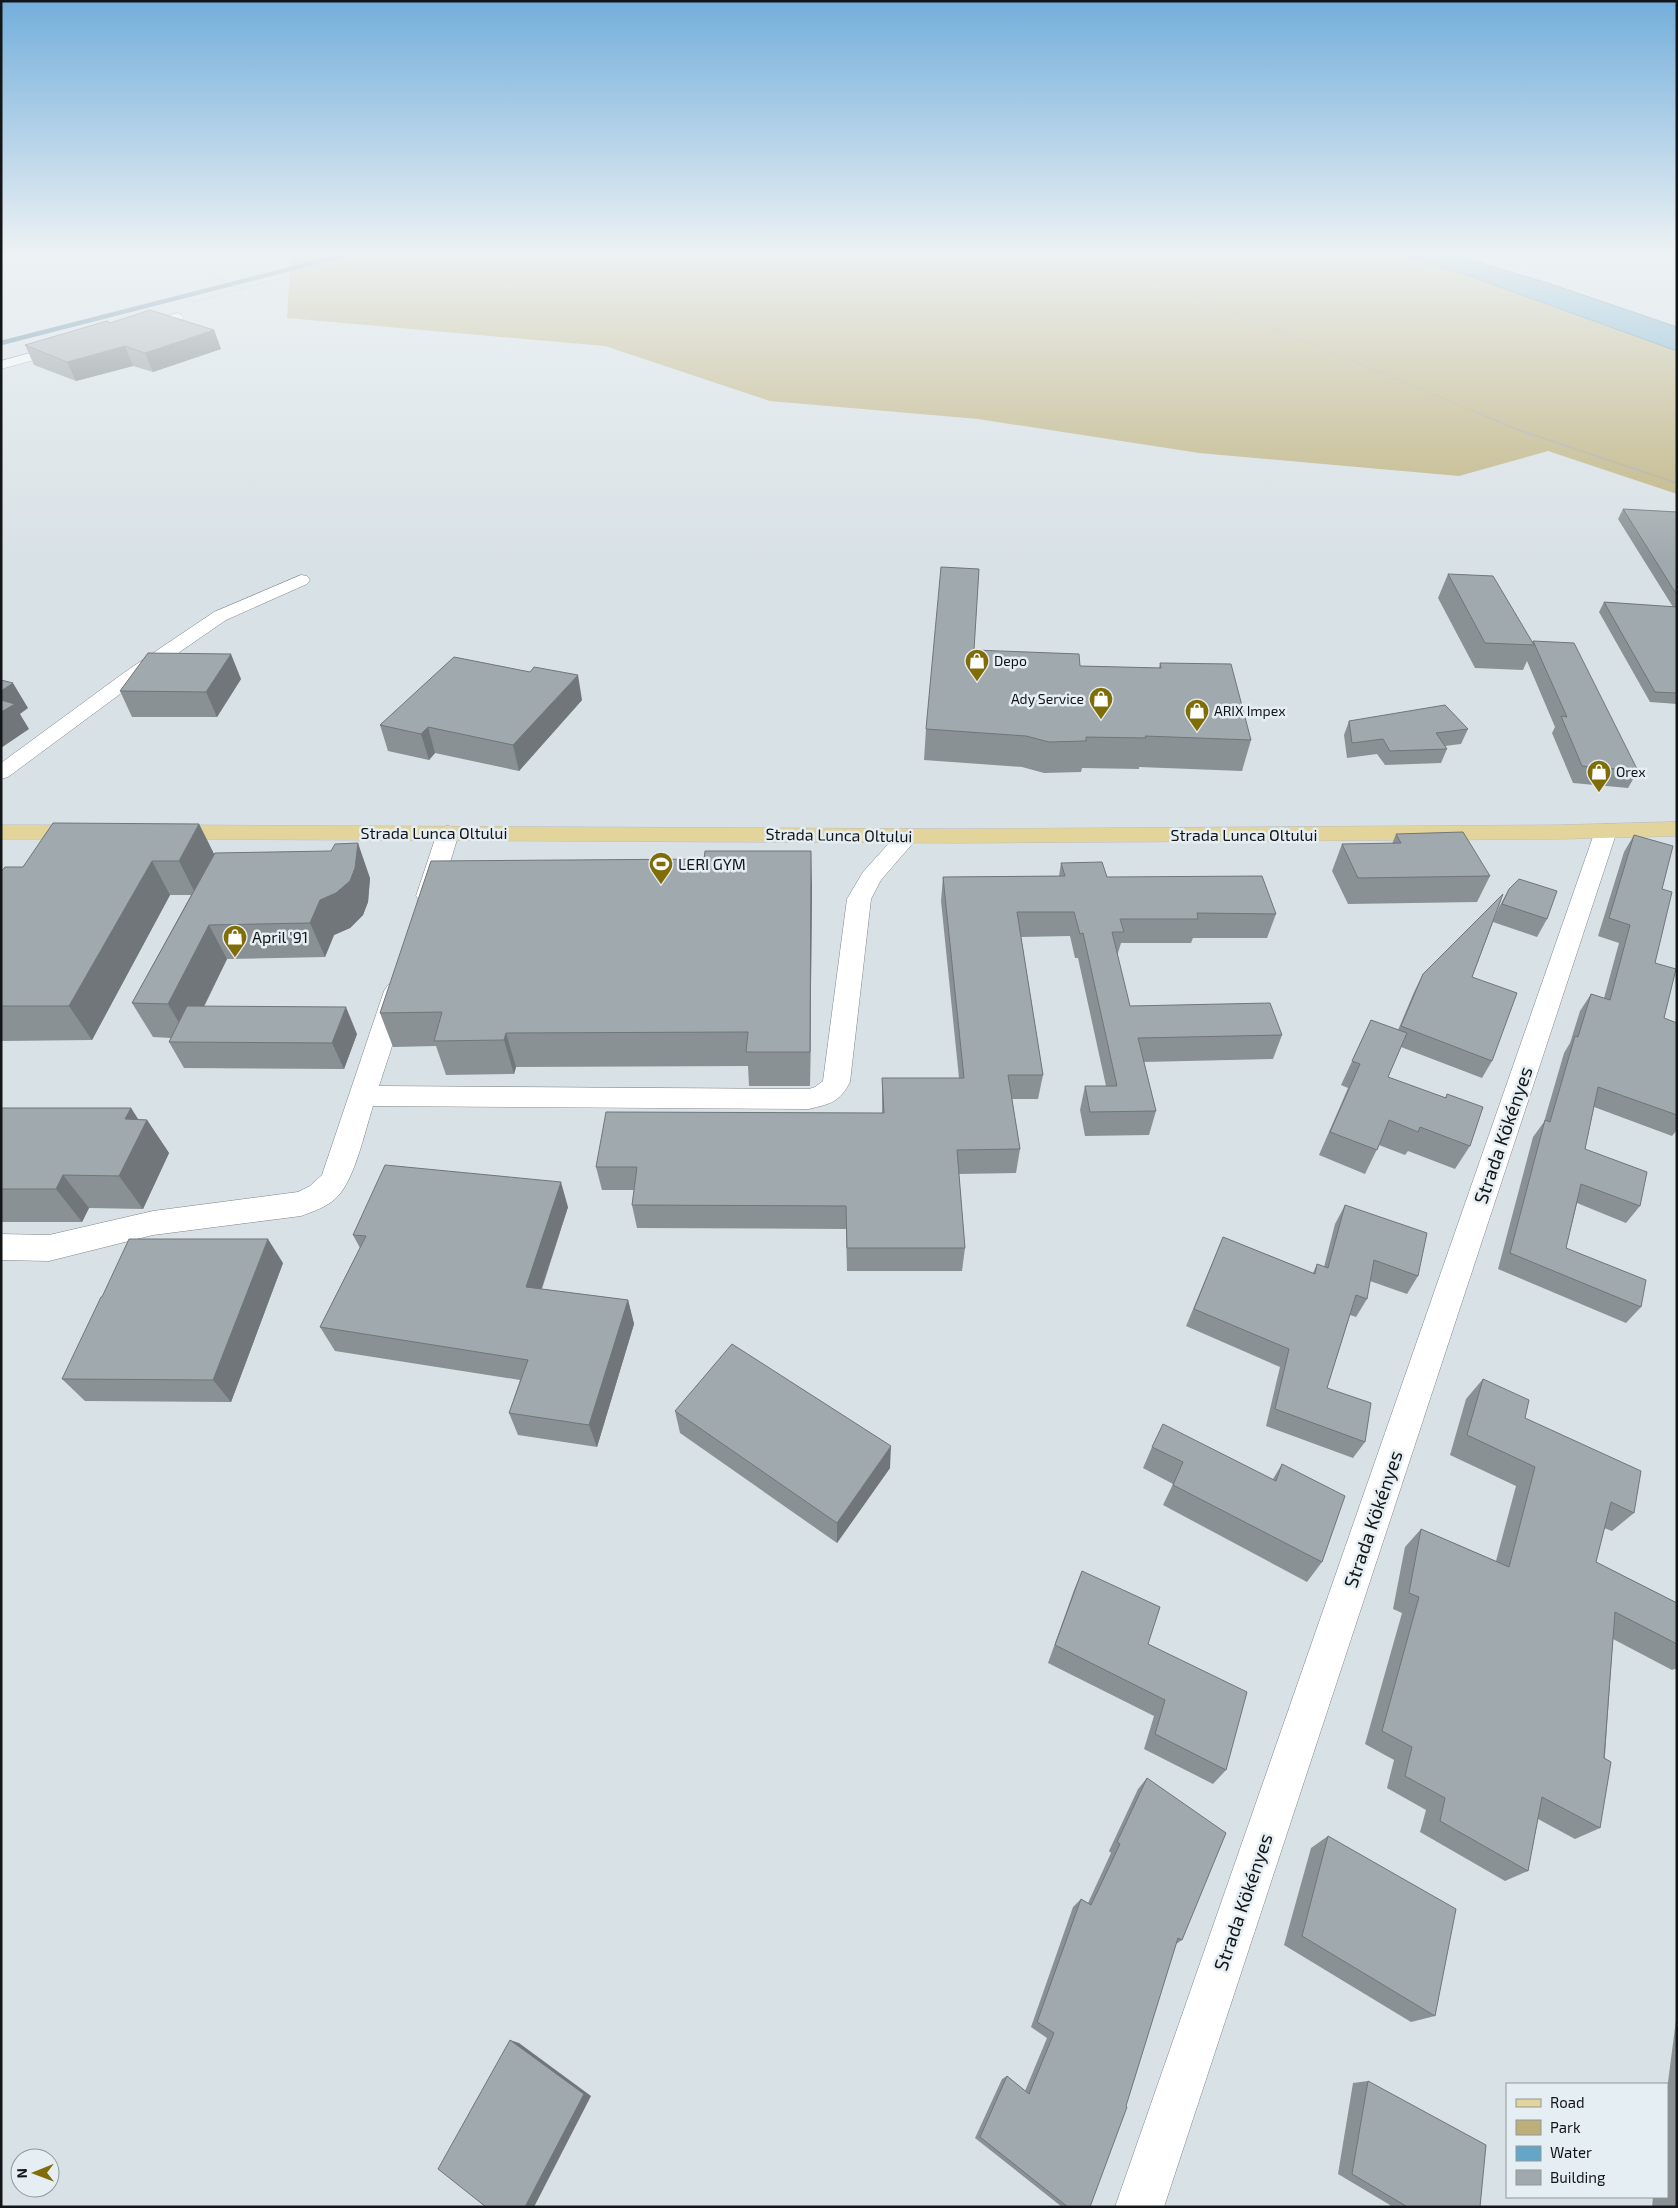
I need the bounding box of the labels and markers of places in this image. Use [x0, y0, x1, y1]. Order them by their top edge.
shop icon: Depo [964, 648, 990, 682]
place label: Depo [994, 652, 1027, 669]
shop icon: Ady Service [1088, 686, 1114, 720]
place label: Ady Service [1011, 690, 1084, 707]
shop icon: ARIX Impex [1184, 698, 1210, 732]
place label: ARIX Impex [1214, 702, 1286, 719]
shop icon: Orex [1586, 759, 1612, 793]
place label: Orex [1616, 763, 1646, 780]
sports icon: LERI GYM [648, 851, 674, 885]
place label: LERI GYM [678, 854, 746, 873]
shop icon: April '91 [222, 924, 248, 958]
place label: April '91 [252, 927, 308, 946]

